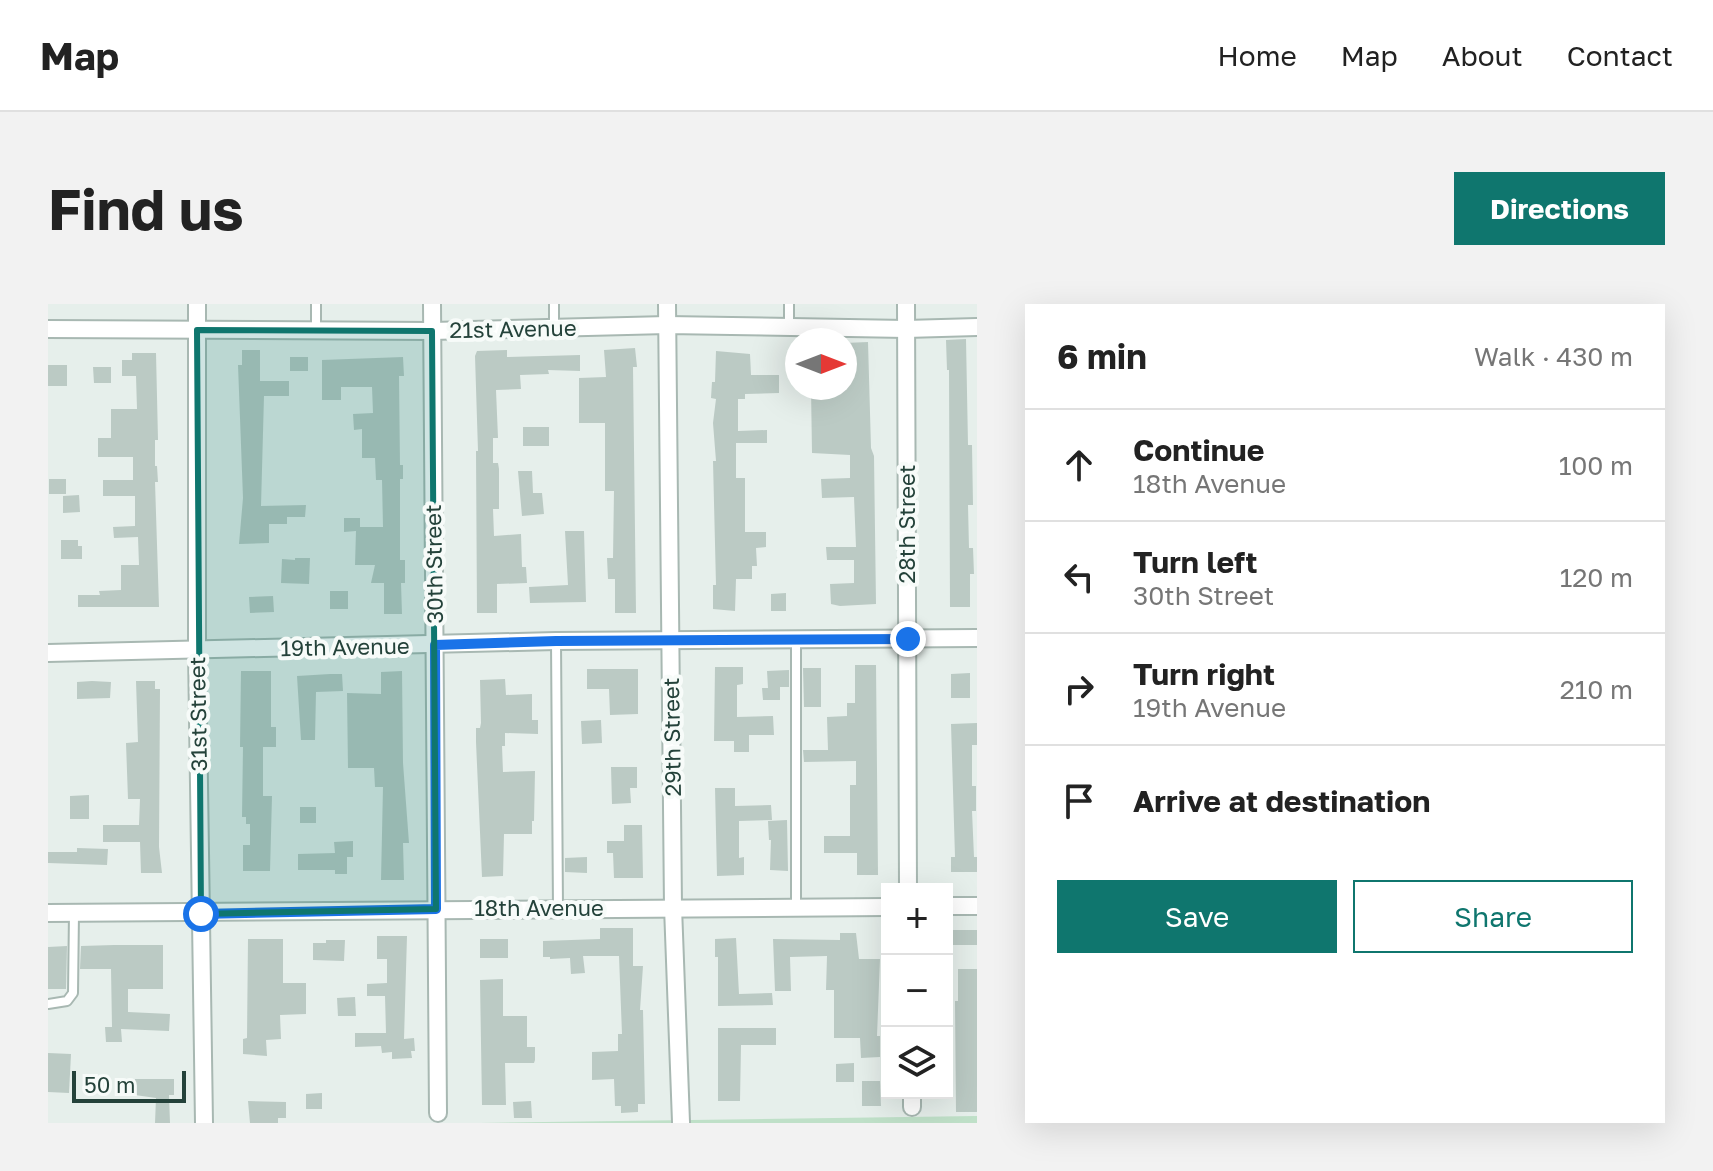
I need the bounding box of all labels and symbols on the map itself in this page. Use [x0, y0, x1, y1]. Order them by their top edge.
street label: 21st Avenue [449, 314, 577, 343]
north arrow [785, 328, 857, 400]
street label: 28th Street [893, 464, 920, 584]
street label: 30th Street [419, 504, 448, 624]
route end [890, 621, 926, 657]
street label: 19th Avenue [280, 632, 410, 661]
street label: 31st Street [183, 656, 212, 772]
street label: 29th Street [657, 677, 686, 797]
street label: 18th Avenue [474, 894, 604, 921]
route start [183, 896, 219, 932]
scale bar [72, 1067, 186, 1103]

